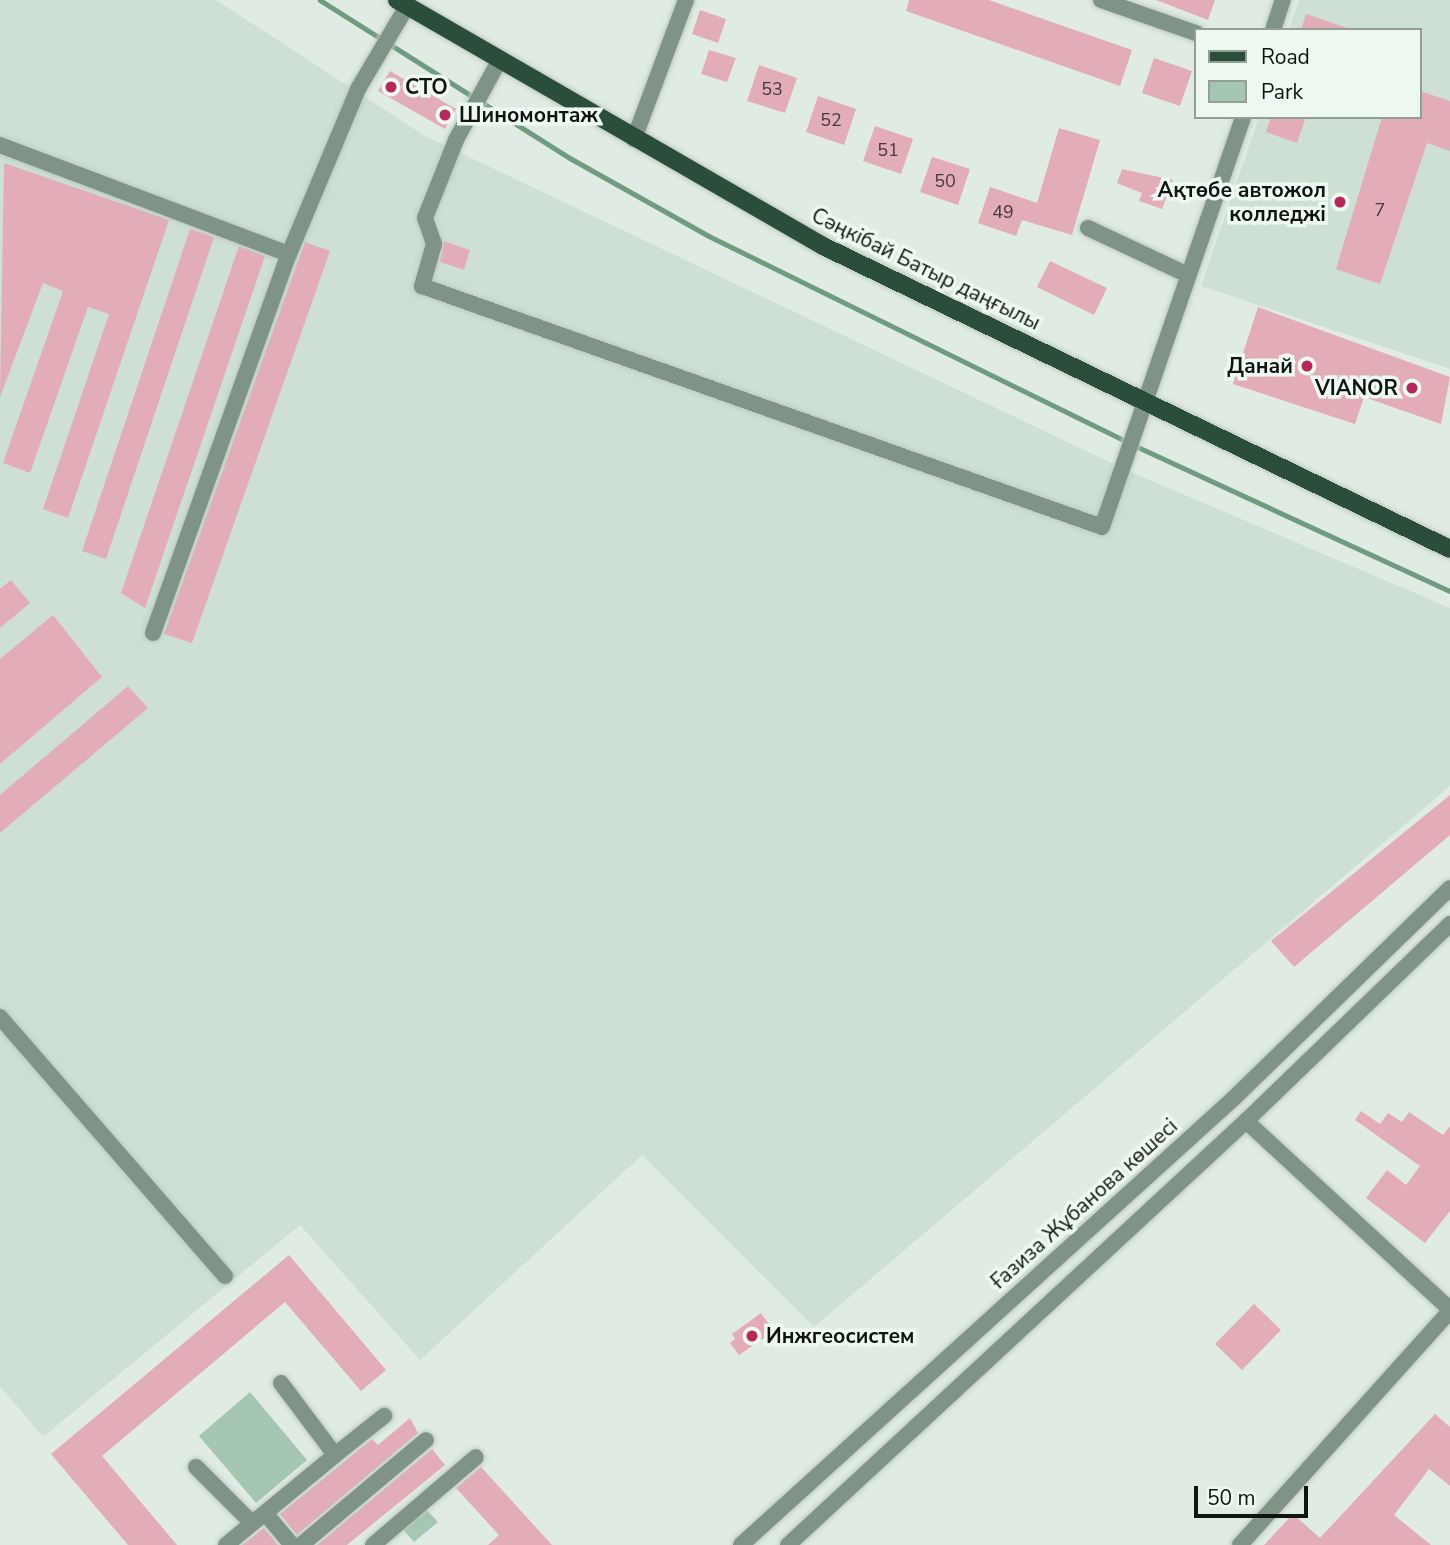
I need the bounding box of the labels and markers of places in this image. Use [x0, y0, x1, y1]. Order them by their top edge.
place label: СТО [405, 74, 448, 100]
marker: СТО [383, 79, 399, 95]
place label: Шиномонтаж [459, 102, 598, 128]
marker: Шиномонтаж [437, 107, 453, 123]
place label: Ақтөбе автожол колледжі [1158, 177, 1326, 227]
marker: Ақтөбе автожол колледжі [1332, 194, 1348, 210]
place label: Данай [1227, 353, 1293, 379]
marker: Данай [1299, 358, 1315, 374]
place label: VIANOR [1315, 375, 1398, 401]
marker: VIANOR [1404, 380, 1420, 396]
place label: Инжгеосистем [766, 1323, 914, 1349]
marker: Инжгеосистем [744, 1328, 760, 1344]

